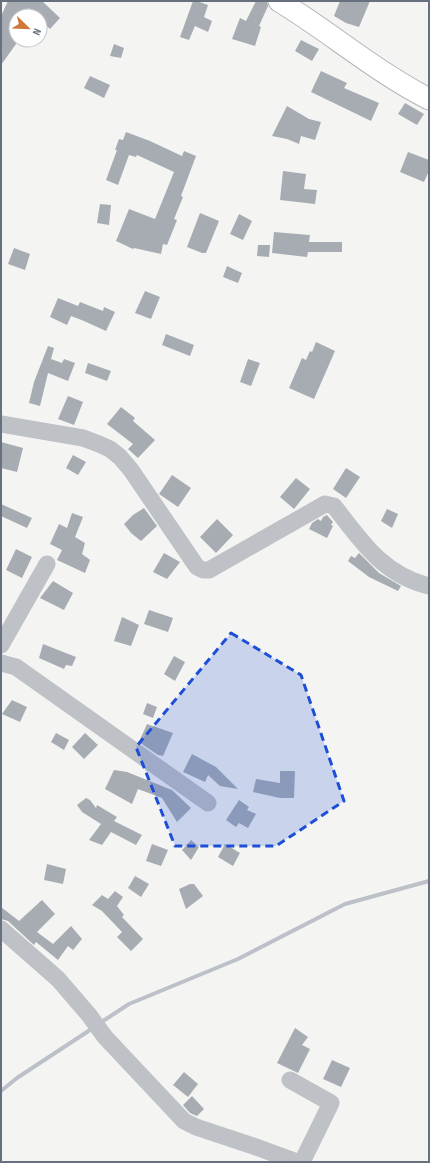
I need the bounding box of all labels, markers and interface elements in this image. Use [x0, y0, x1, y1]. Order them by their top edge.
north arrow [8, 8, 48, 48]
text: N [30, 26, 44, 37]

